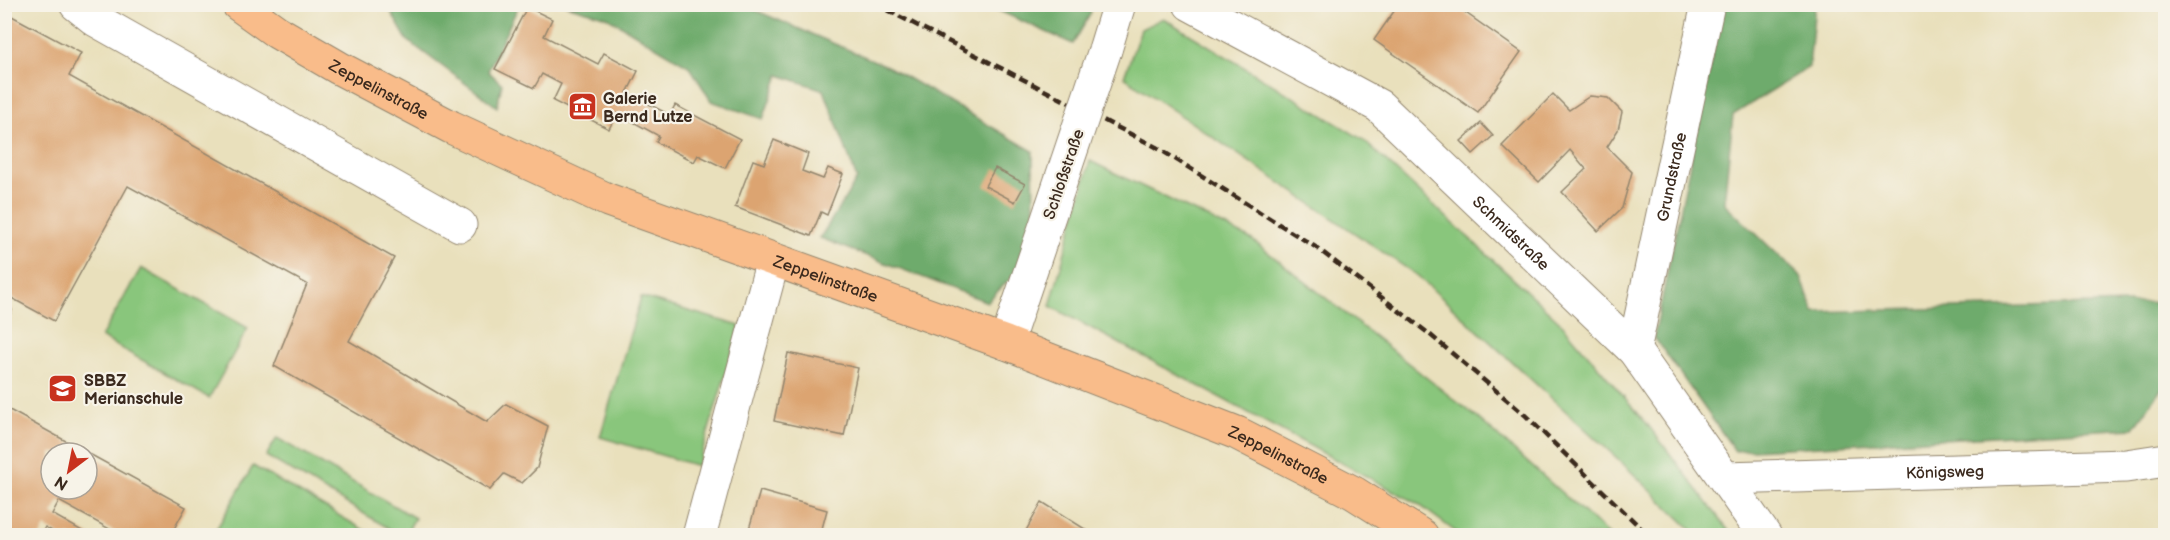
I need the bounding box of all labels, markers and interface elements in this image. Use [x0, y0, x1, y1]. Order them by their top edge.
street label: Zeppelinstraße [324, 56, 432, 125]
place label: Galerie Bernd Lutze [603, 90, 692, 127]
museum icon: Galerie Bernd Lutze [566, 91, 598, 123]
street label: Schloßstraße [1040, 126, 1089, 222]
street label: Grundstraße [1654, 130, 1691, 224]
street label: Schmidstraße [1468, 193, 1553, 275]
street label: Zeppelinstraße [770, 252, 881, 307]
place label: SBBZ Merianschule [84, 372, 183, 409]
school or university icon: SBBZ Merianschule [47, 373, 79, 405]
street label: Zeppelinstraße [1225, 422, 1331, 489]
north arrow [39, 441, 99, 501]
street label: Königsweg [1905, 462, 1984, 484]
text: N [52, 471, 72, 494]

